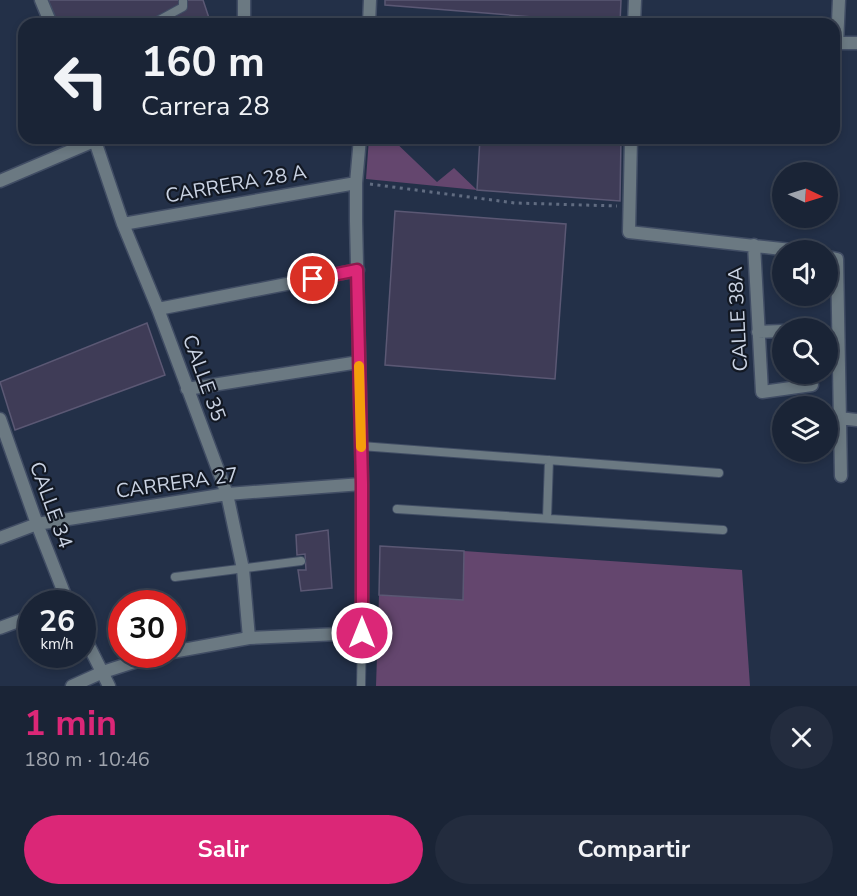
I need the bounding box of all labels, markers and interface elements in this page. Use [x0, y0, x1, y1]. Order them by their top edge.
text: 160 m [141, 34, 265, 91]
icon: left [42, 42, 120, 120]
text: Carrera 28 [141, 88, 270, 125]
street label: CARRERA 28 A [163, 158, 309, 210]
north arrow [772, 162, 838, 228]
map controls [772, 162, 838, 462]
button: sound [772, 240, 838, 306]
pin [287, 253, 338, 304]
icon: arrive [296, 262, 329, 295]
street label: CALLE 38A [722, 266, 754, 372]
button: search [772, 318, 838, 384]
street label: CALLE 35 [176, 331, 232, 425]
button: layers [772, 396, 838, 462]
street label: CALLE 34 [23, 458, 79, 552]
street label: CARRERA 27 [114, 461, 240, 505]
speed limit sign: 30 [108, 590, 186, 668]
text: 26 [39, 601, 75, 642]
position arrow [330, 601, 394, 665]
text: km/h [40, 634, 74, 654]
text: 1 min [24, 699, 117, 748]
button: close [770, 706, 833, 769]
text: 180 m · 10:46 [24, 746, 150, 773]
button: Salir [24, 815, 423, 884]
button: Compartir [435, 815, 833, 884]

